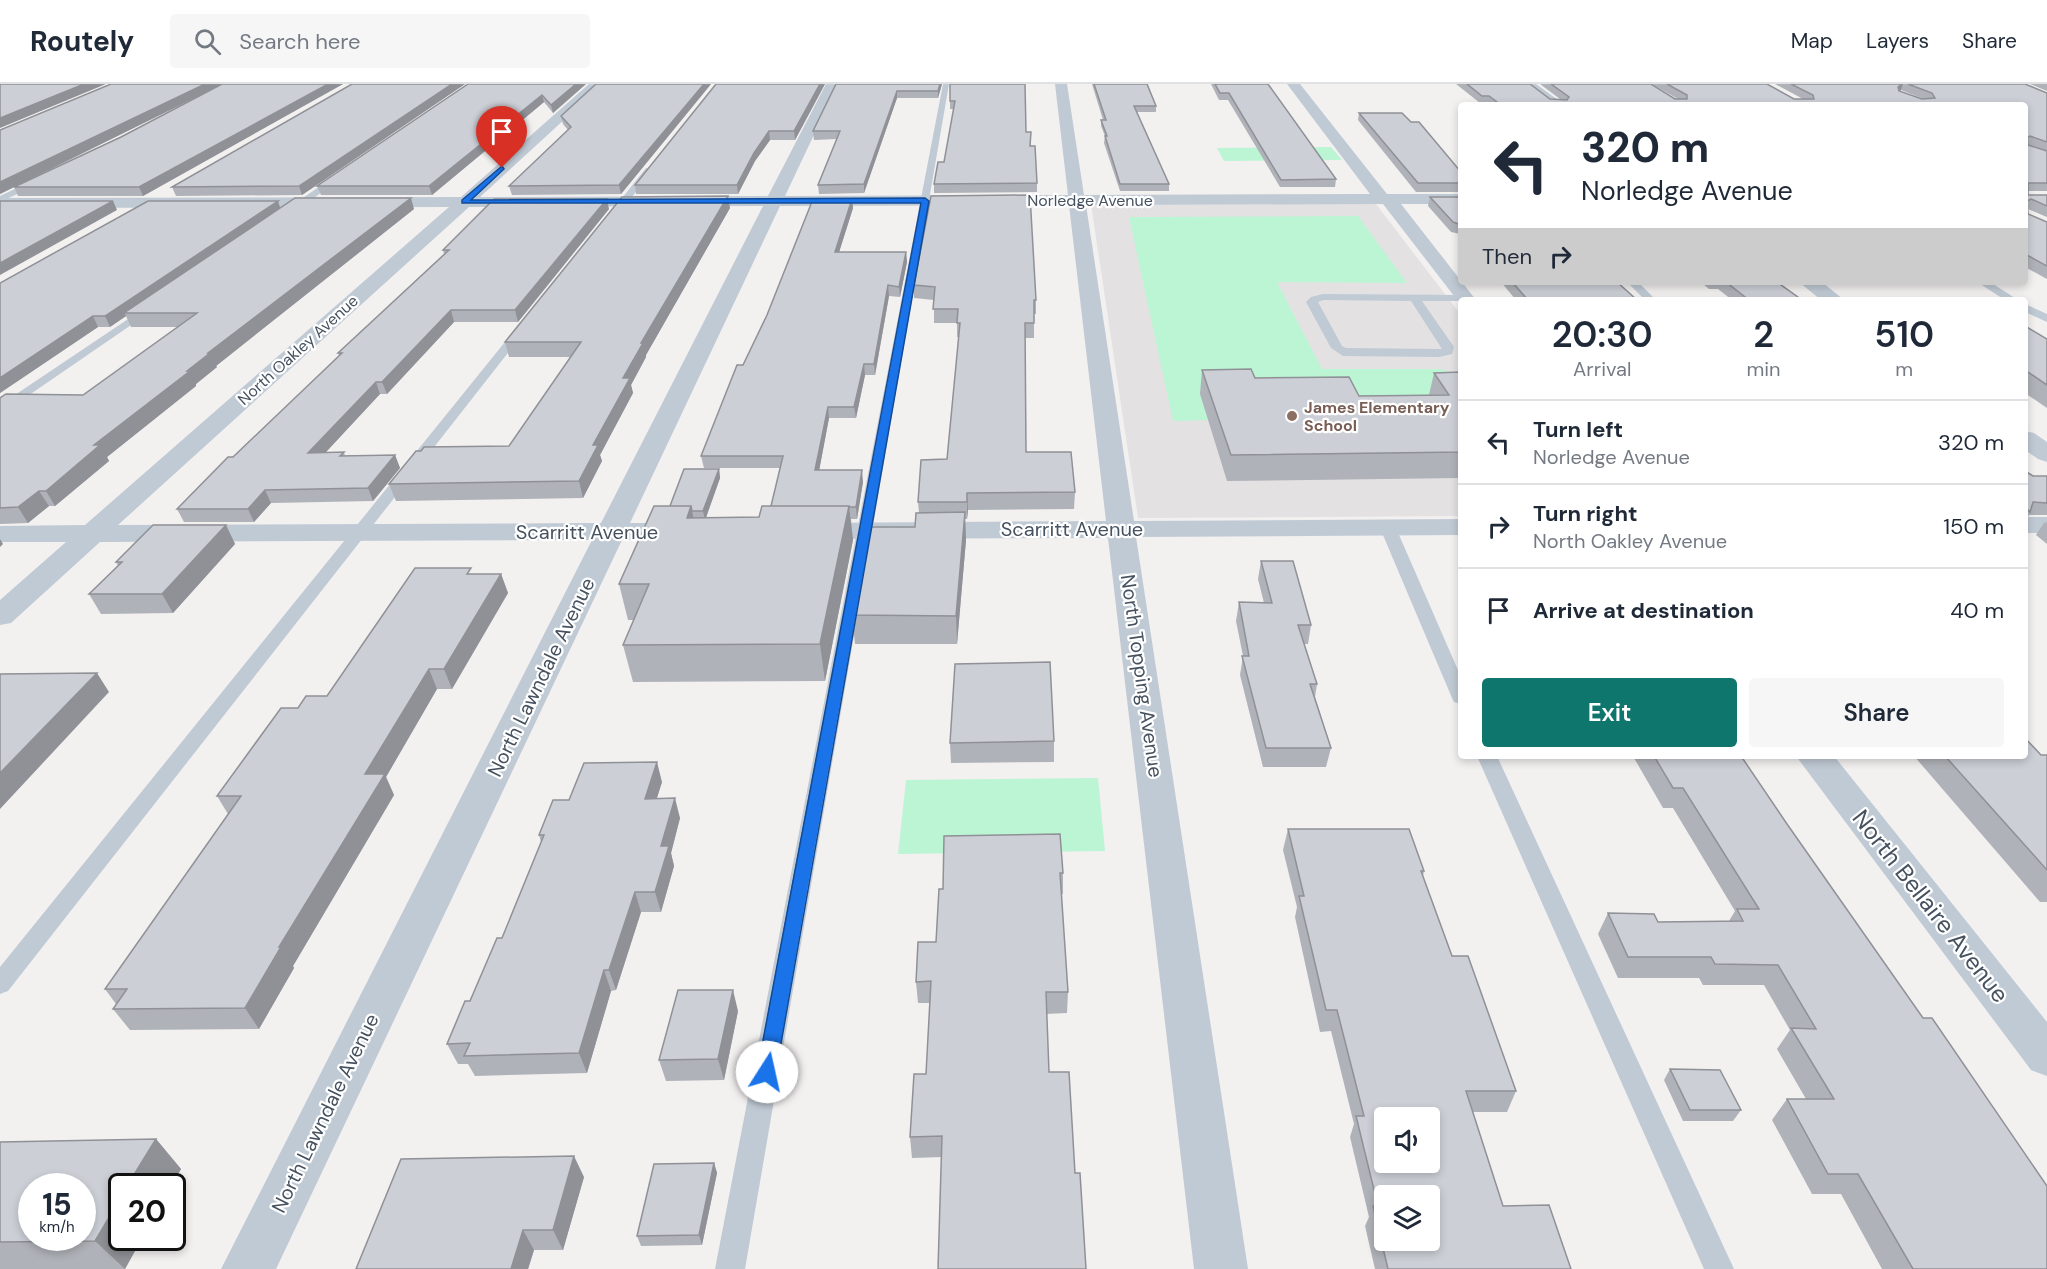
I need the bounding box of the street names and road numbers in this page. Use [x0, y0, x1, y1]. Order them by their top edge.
street label: Norledge Avenue [1027, 190, 1153, 211]
street label: North Oakley Avenue [233, 290, 363, 410]
street label: Scarritt Avenue [1001, 516, 1143, 542]
street label: Scarritt Avenue [516, 519, 658, 545]
street label: North Lawndale Avenue [481, 573, 601, 781]
street label: North Topping Avenue [1115, 573, 1169, 779]
street label: North Bellaire Avenue [1846, 803, 2016, 1009]
street label: North Lawndale Avenue [265, 1009, 385, 1217]

